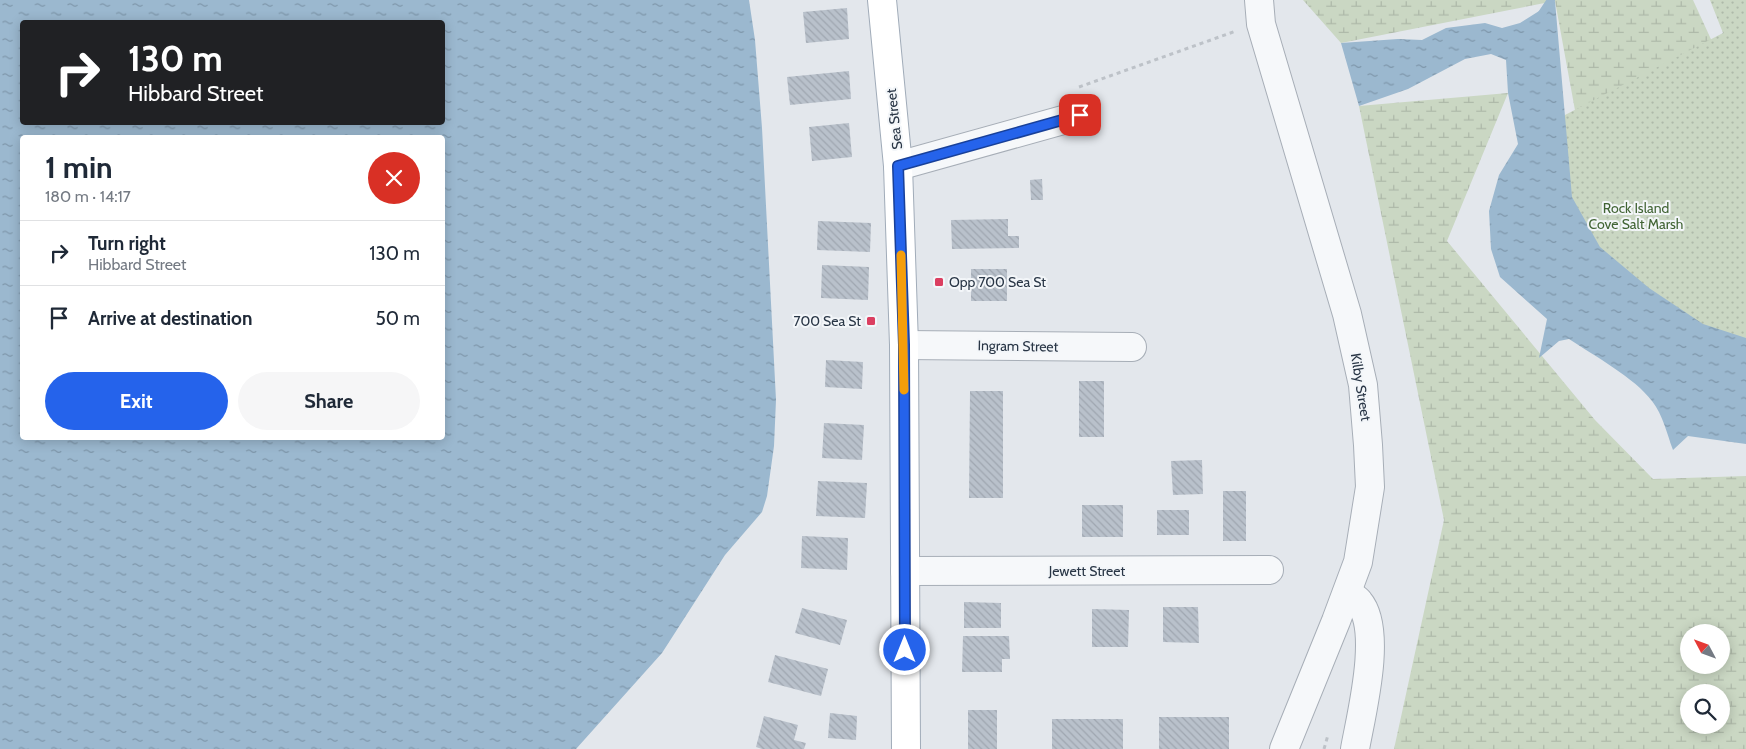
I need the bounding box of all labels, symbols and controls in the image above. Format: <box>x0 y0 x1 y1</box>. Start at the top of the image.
text: 130 m <box>128 37 223 80</box>
icon: right <box>45 40 110 105</box>
text: Hibbard Street <box>128 80 263 107</box>
street label: Sea Street <box>882 87 906 150</box>
pin <box>1059 94 1101 136</box>
icon: arrive <box>1066 101 1094 129</box>
text: 1 min <box>45 149 113 186</box>
button: close <box>368 152 420 204</box>
text: 180 m · 14:17 <box>45 187 131 206</box>
park label: Rock Island Cove Salt Marsh <box>1589 199 1683 233</box>
text: Turn right <box>88 232 166 255</box>
icon: right <box>45 239 73 267</box>
text: 130 m <box>369 242 420 265</box>
text: Hibbard Street <box>88 255 186 274</box>
place label: Opp 700 Sea St <box>949 273 1046 291</box>
marker: Opp 700 Sea St <box>933 276 945 288</box>
icon: arrive <box>45 304 73 332</box>
text: Arrive at destination <box>88 307 252 330</box>
text: 50 m <box>376 307 420 330</box>
place label: 700 Sea St <box>793 312 861 330</box>
marker: 700 Sea St <box>865 315 877 327</box>
street label: Ingram Street <box>977 336 1059 356</box>
street label: Kilby Street <box>1347 352 1375 422</box>
button: Exit <box>45 372 228 430</box>
button: Share <box>238 372 420 430</box>
street label: Jewett Street <box>1048 562 1125 580</box>
position arrow <box>878 623 930 675</box>
north arrow <box>1680 624 1730 674</box>
map controls <box>1680 624 1730 734</box>
button: search <box>1680 684 1730 734</box>

